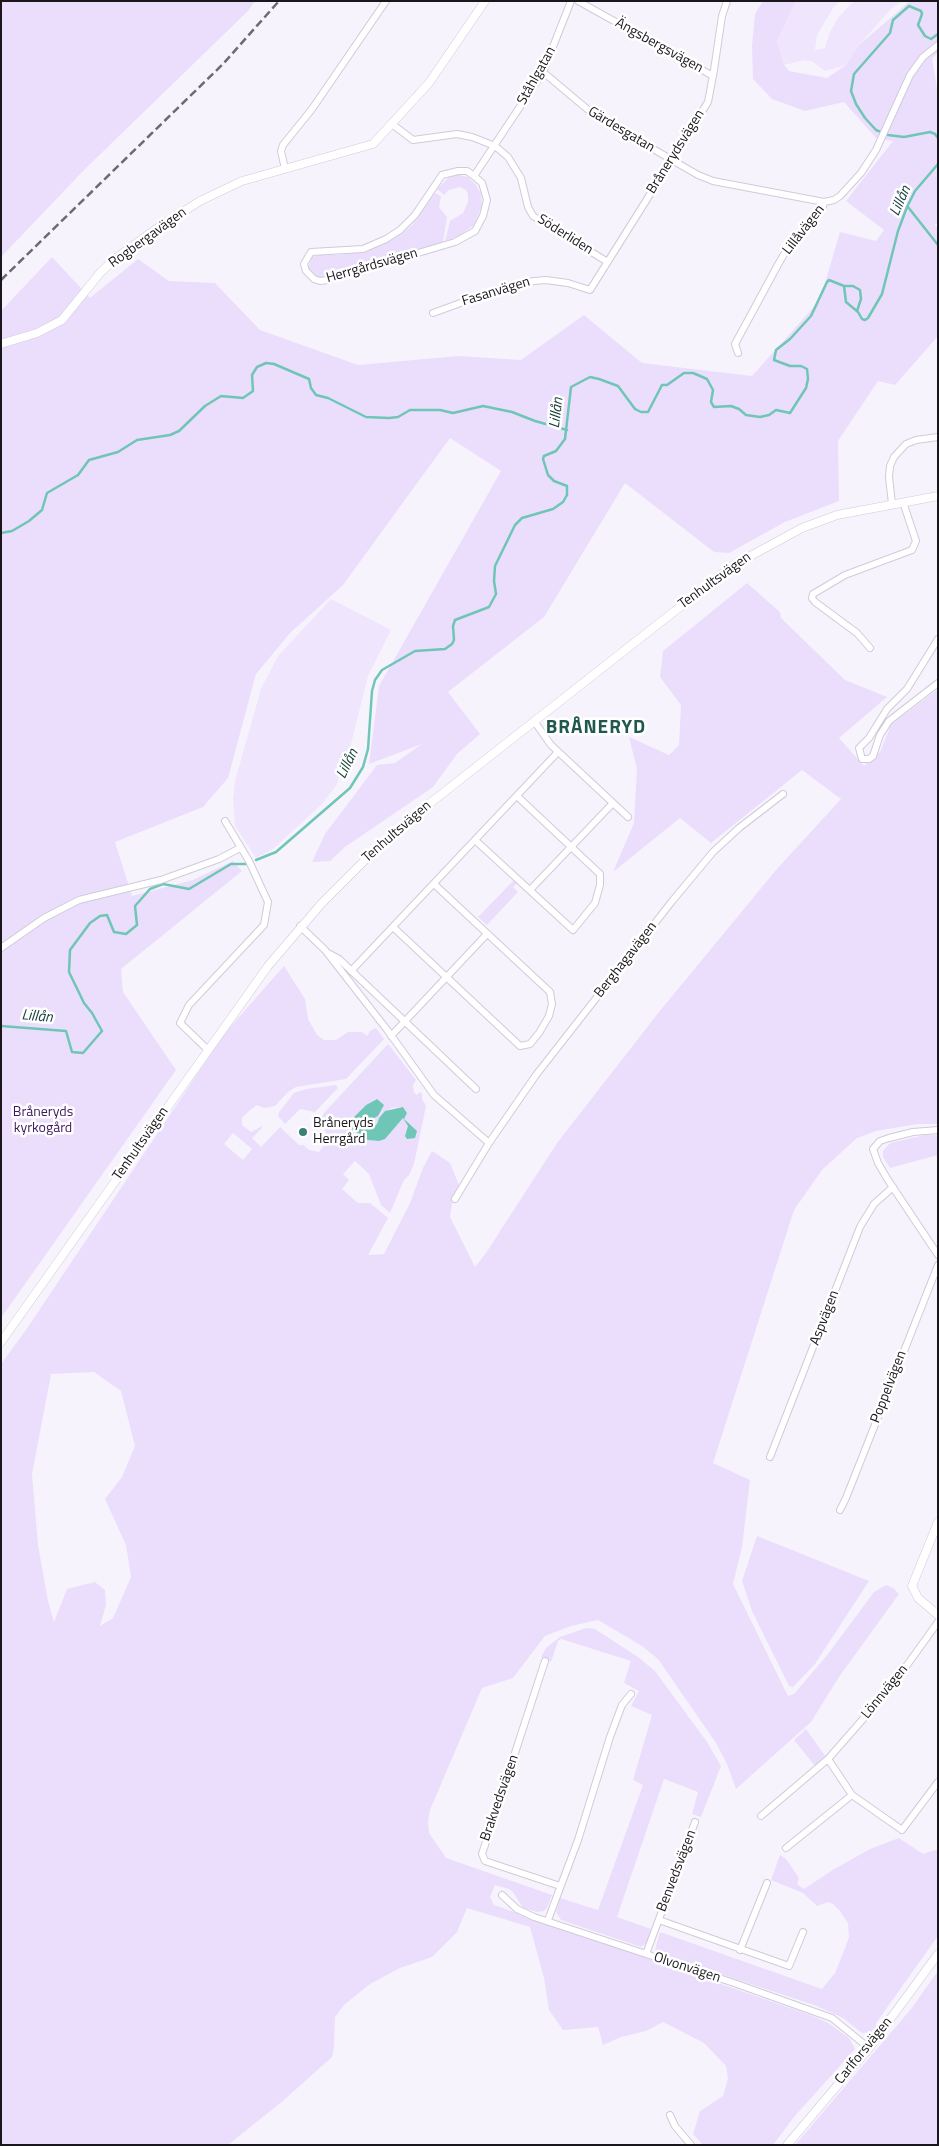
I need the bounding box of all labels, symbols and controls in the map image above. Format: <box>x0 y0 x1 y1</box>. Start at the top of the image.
street label: Ängsbergsvägen <box>612 15 706 77</box>
street label: Ståhlgatan <box>514 44 560 108</box>
street label: Gärdesgatan <box>585 104 657 156</box>
street label: Brånerydsvägen <box>643 107 709 197</box>
water label: Lillån <box>886 183 916 219</box>
street label: Lillåvägen <box>779 202 829 258</box>
street label: Rogbergavägen <box>106 204 190 272</box>
street label: Söderliden <box>534 211 596 259</box>
street label: Herrgårdsvägen <box>324 245 420 287</box>
street label: Fasanvägen <box>460 274 532 310</box>
water label: Lillån <box>546 397 568 429</box>
street label: Tenhultsvägen <box>675 549 755 613</box>
district label: BRÅNERYD <box>545 717 647 739</box>
water label: Lillån <box>333 746 363 782</box>
street label: Tenhultsvägen <box>359 798 435 866</box>
street label: Berghagavägen <box>591 919 661 1001</box>
water label: Lillån <box>21 1007 53 1027</box>
street label: Tenhultsvägen <box>110 1104 172 1184</box>
park label: Bråneryds kyrkogård <box>13 1105 73 1138</box>
place label: Bråneryds Herrgård <box>313 1116 373 1148</box>
marker: Bråneryds Herrgård <box>297 1126 309 1138</box>
street label: Aspvägen <box>807 1288 843 1348</box>
street label: Poppelvägen <box>868 1348 910 1426</box>
street label: Lönnvägen <box>858 1662 912 1722</box>
street label: Brakvedsvägen <box>477 1753 523 1843</box>
street label: Benvedsvägen <box>654 1828 700 1914</box>
street label: Olvonvägen <box>651 1949 723 1987</box>
street label: Carlforsvägen <box>832 2014 896 2088</box>

